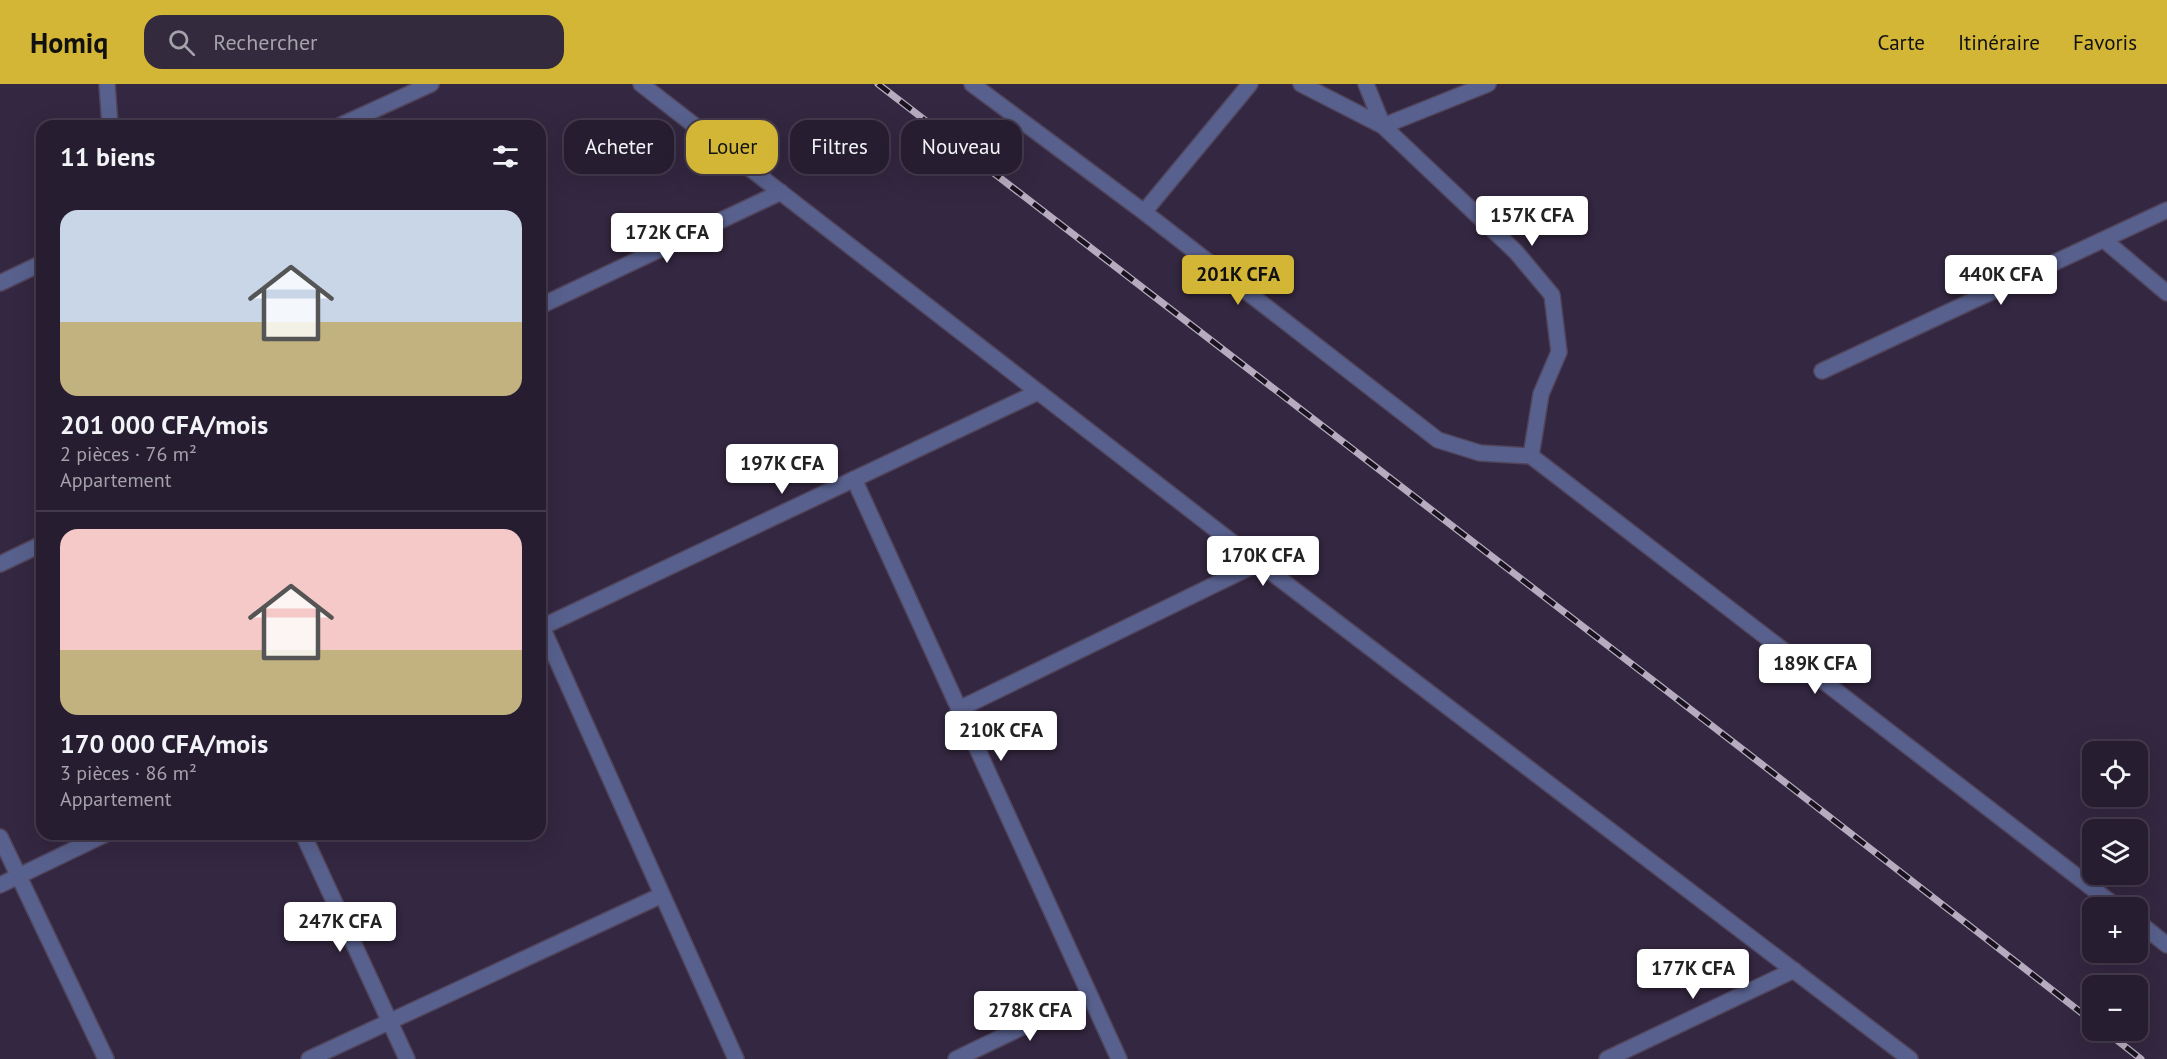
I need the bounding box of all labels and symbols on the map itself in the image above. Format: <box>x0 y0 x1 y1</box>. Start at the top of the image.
pin: 157K CFA <box>1470 196 1594 247</box>
pin: 172K CFA <box>605 213 729 264</box>
pin: 201K CFA <box>1176 255 1300 306</box>
pin: 440K CFA <box>1939 255 2063 306</box>
pin: 197K CFA <box>720 444 844 495</box>
pin: 170K CFA <box>1201 536 1325 587</box>
pin: 189K CFA <box>1753 644 1877 695</box>
pin: 210K CFA <box>939 711 1063 762</box>
pin: 247K CFA <box>278 902 402 953</box>
pin: 177K CFA <box>1631 949 1755 1000</box>
pin: 278K CFA <box>968 991 1092 1042</box>

